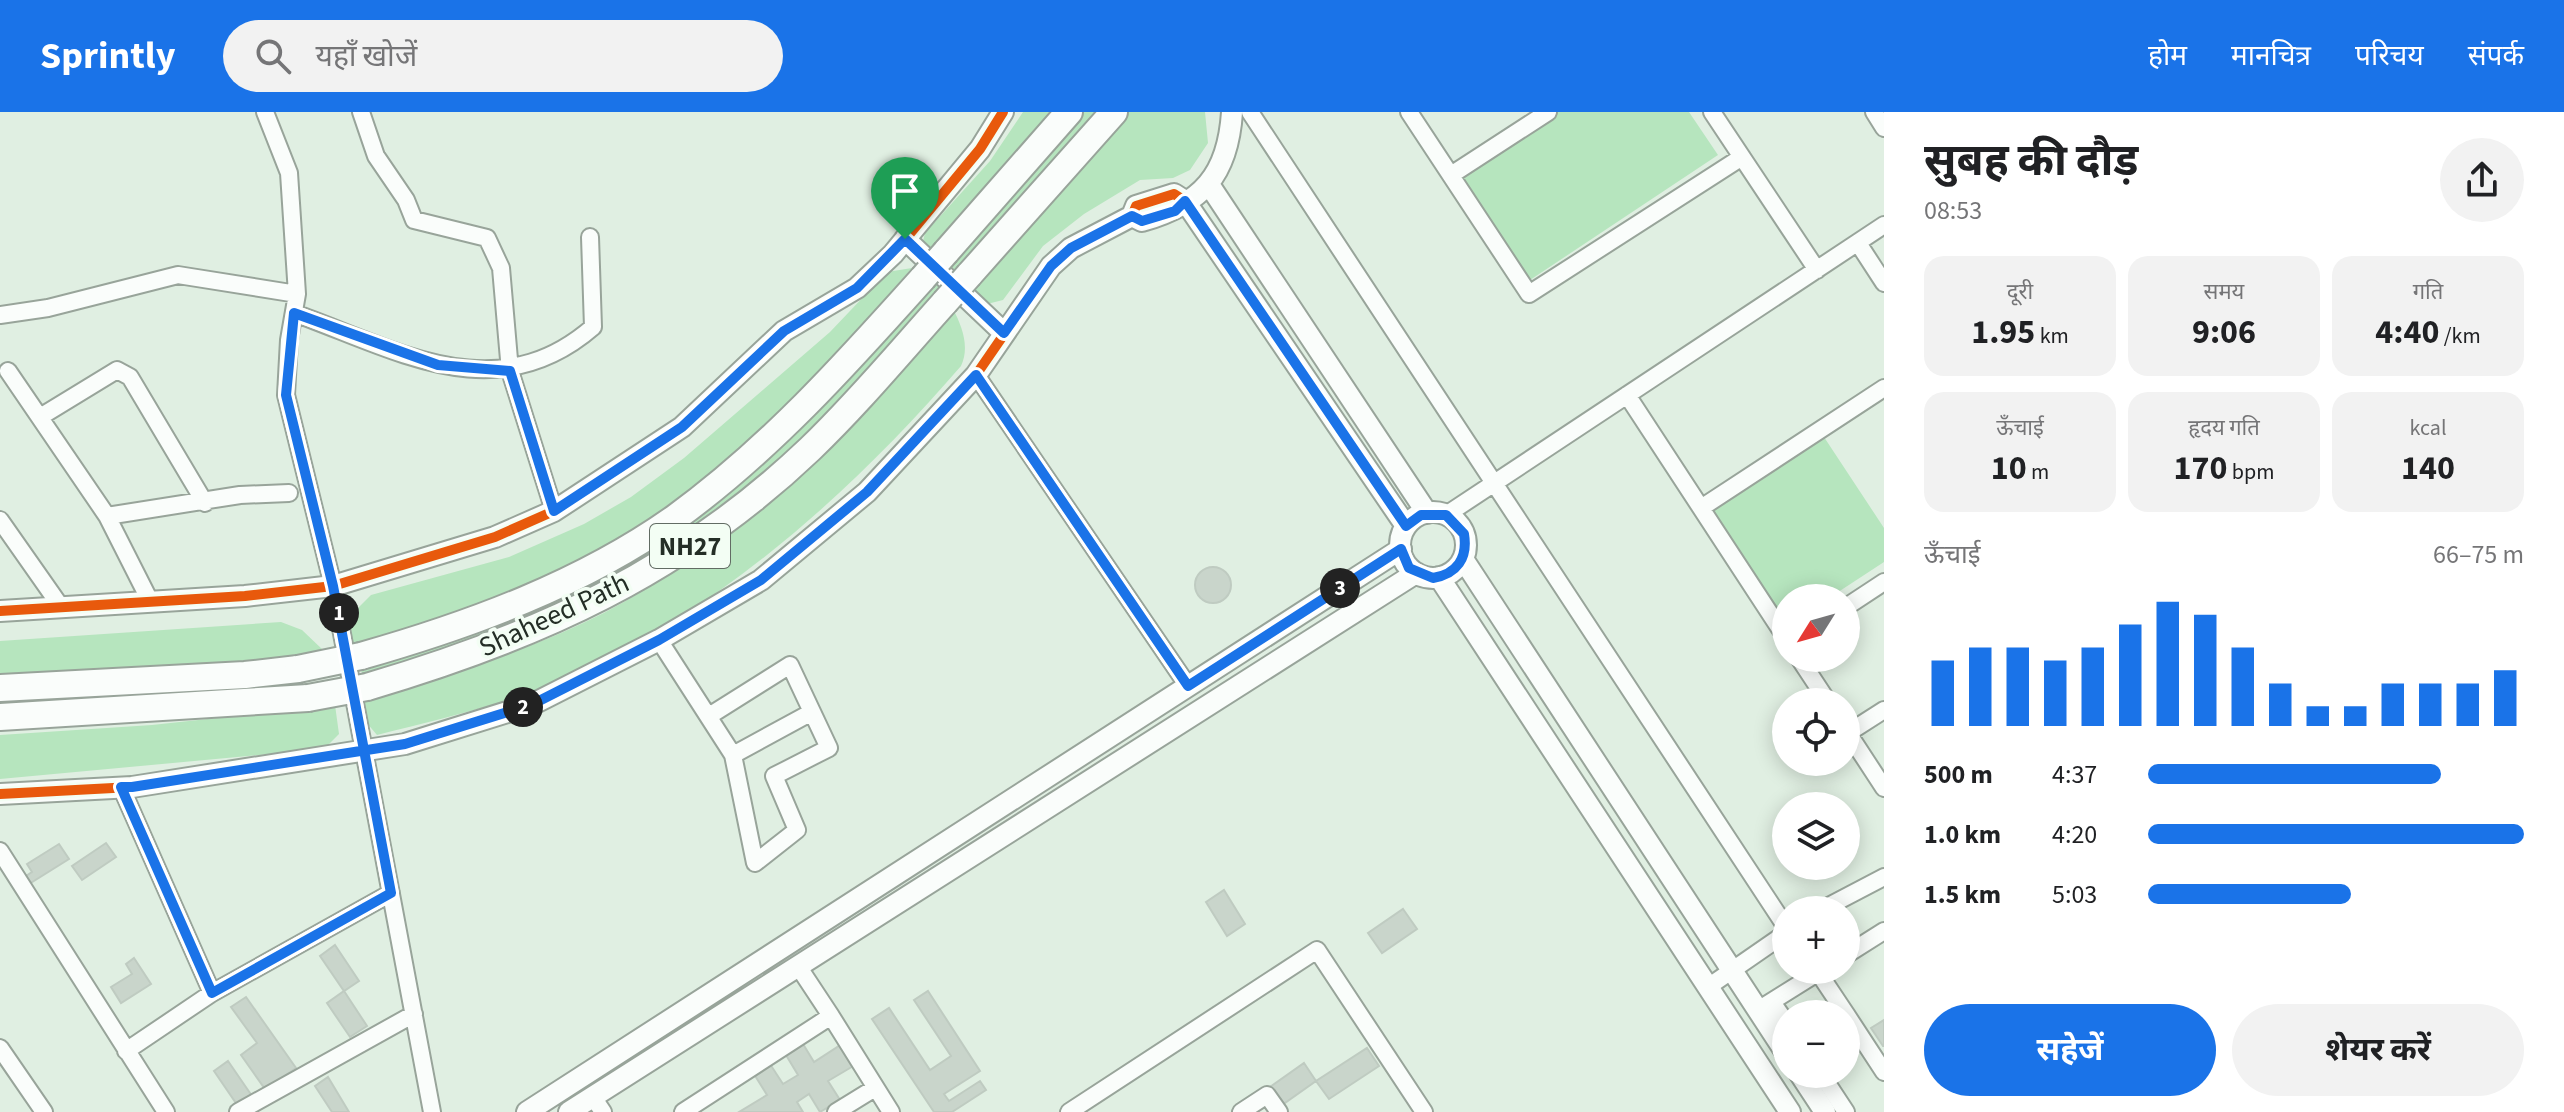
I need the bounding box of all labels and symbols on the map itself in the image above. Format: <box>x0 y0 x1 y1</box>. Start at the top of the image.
pin <box>871 157 939 239</box>
road number: NH27 <box>650 524 730 568</box>
street label: Shaheed Path <box>472 563 636 667</box>
pin: 3 <box>1320 568 1360 608</box>
north arrow <box>1772 584 1860 672</box>
pin: 1 <box>319 593 359 633</box>
pin: 2 <box>503 687 543 727</box>

